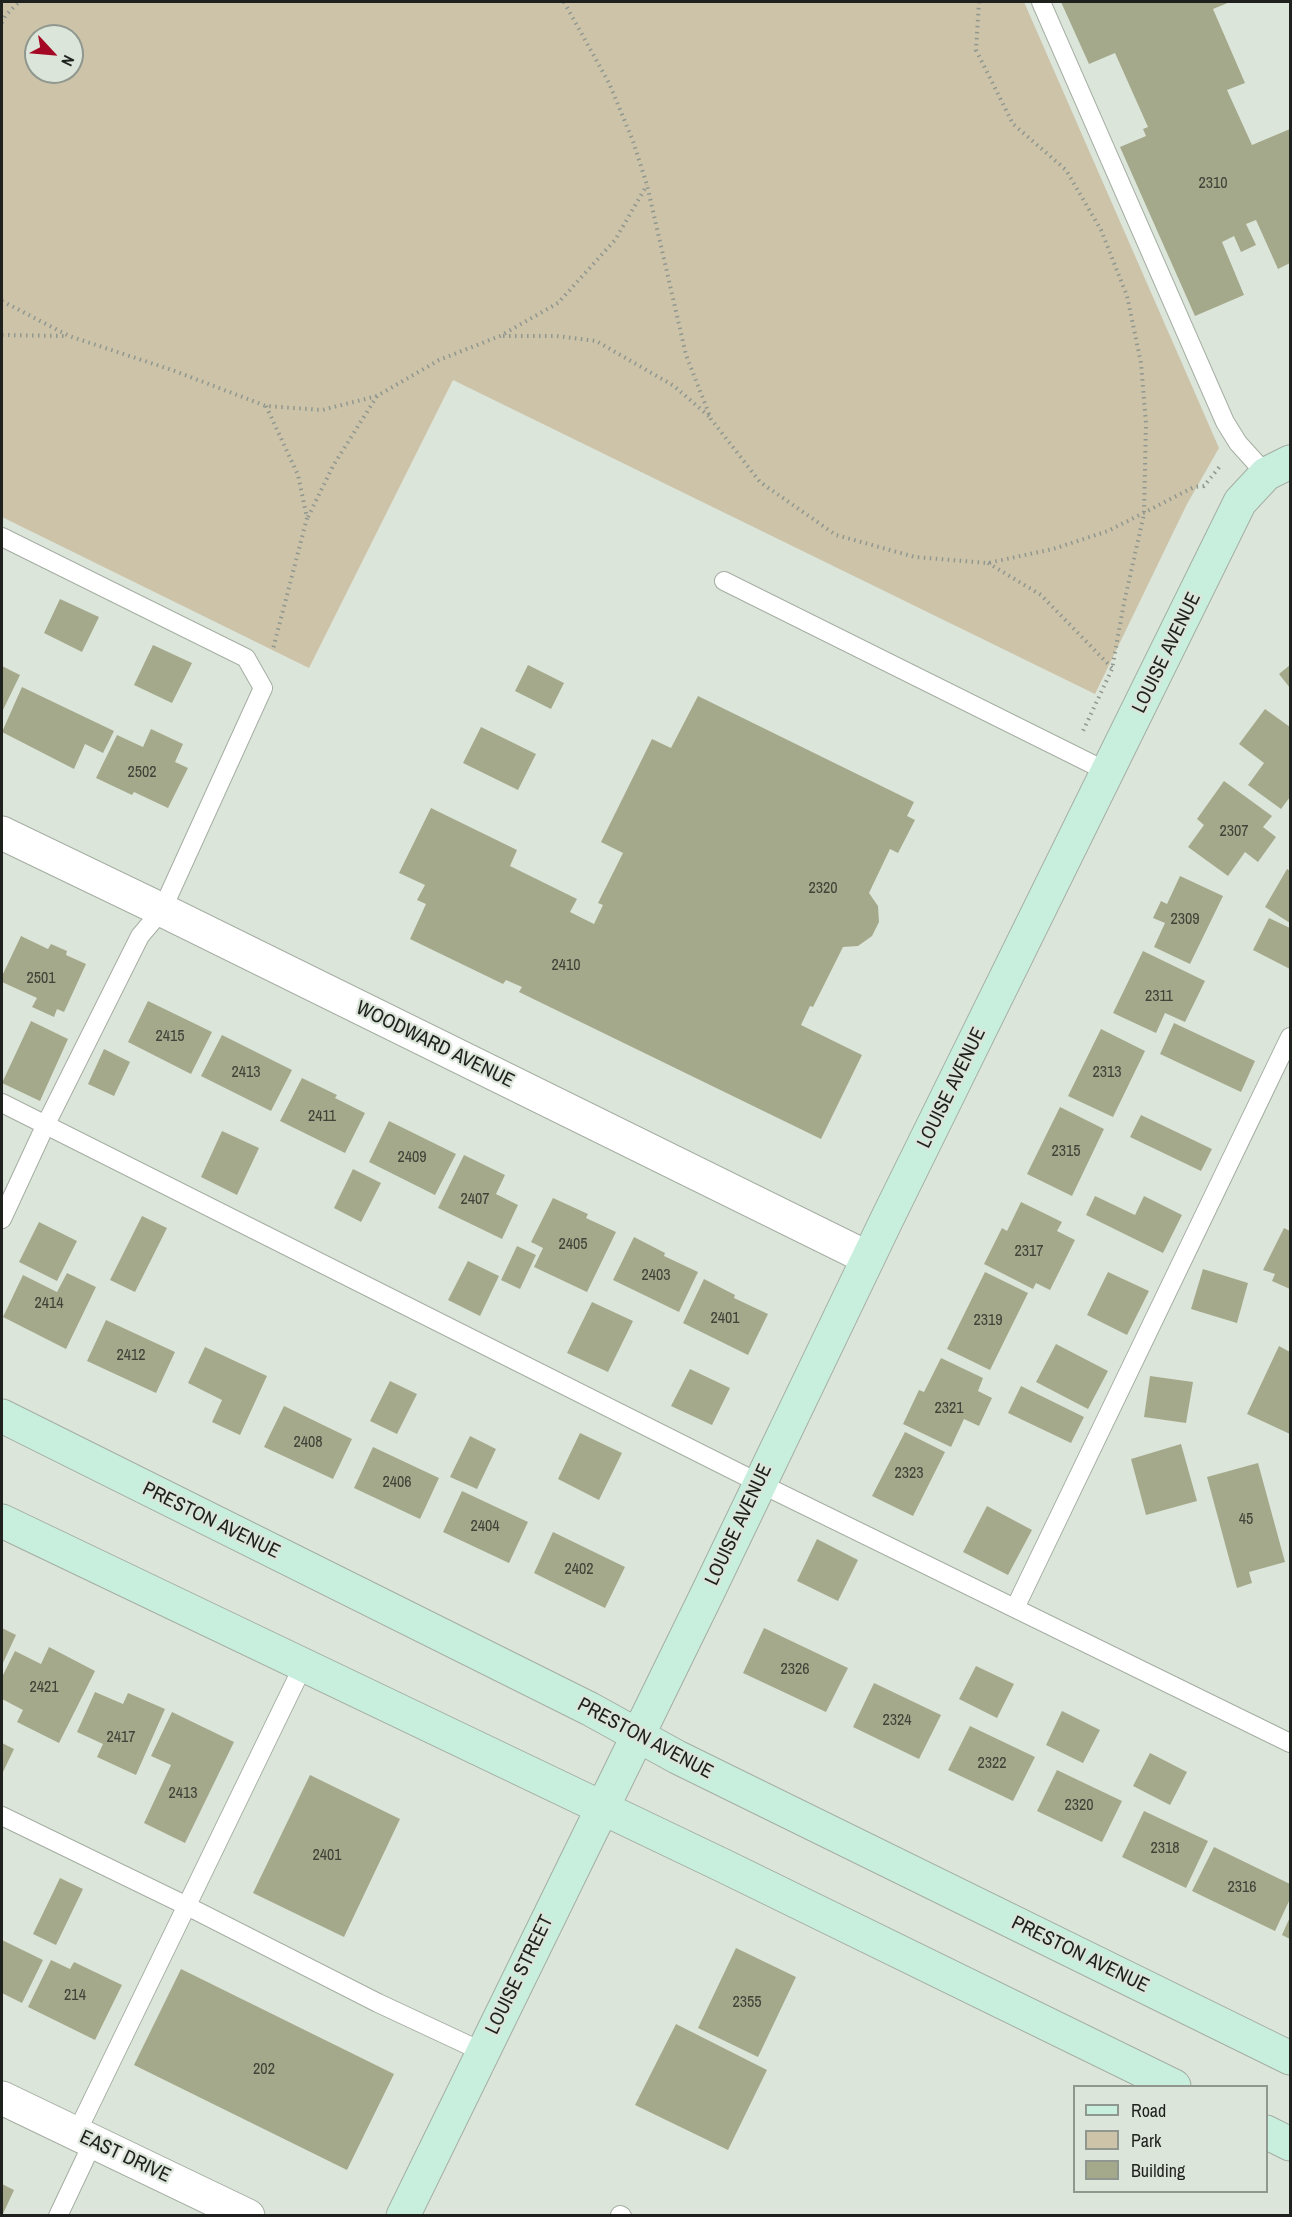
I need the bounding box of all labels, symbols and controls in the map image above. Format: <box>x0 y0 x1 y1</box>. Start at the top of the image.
north arrow <box>24 24 84 84</box>
text: N <box>56 52 80 70</box>
house number: 2310 <box>1198 174 1228 194</box>
street label: LOUISE AVENUE <box>1128 589 1206 717</box>
house number: 2502 <box>127 763 157 783</box>
house number: 2307 <box>1219 822 1249 842</box>
house number: 2320 <box>808 879 838 899</box>
house number: 2309 <box>1170 910 1200 930</box>
house number: 2410 <box>551 956 581 976</box>
house number: 2501 <box>26 969 56 989</box>
house number: 2311 <box>1145 987 1173 1007</box>
street label: WOODWARD AVENUE <box>352 996 518 1094</box>
street label: LOUISE AVENUE <box>913 1024 991 1152</box>
house number: 2415 <box>155 1027 185 1047</box>
house number: 2413 <box>231 1063 261 1083</box>
house number: 2313 <box>1092 1063 1122 1083</box>
house number: 2411 <box>308 1107 336 1127</box>
house number: 2315 <box>1051 1142 1081 1162</box>
house number: 2409 <box>397 1148 427 1168</box>
house number: 2407 <box>460 1190 490 1210</box>
house number: 2405 <box>558 1235 588 1255</box>
house number: 2317 <box>1014 1242 1044 1262</box>
house number: 2403 <box>641 1266 671 1286</box>
house number: 2414 <box>34 1294 64 1314</box>
house number: 2401 <box>710 1309 740 1329</box>
house number: 2319 <box>973 1311 1003 1331</box>
house number: 2412 <box>116 1346 146 1366</box>
house number: 2321 <box>934 1399 964 1419</box>
house number: 2408 <box>293 1433 323 1453</box>
street label: LOUISE AVENUE <box>700 1461 778 1589</box>
house number: 2323 <box>894 1464 924 1484</box>
house number: 2406 <box>382 1473 412 1493</box>
street label: PRESTON AVENUE <box>138 1477 284 1565</box>
house number: 45 <box>1239 1510 1253 1530</box>
house number: 2404 <box>470 1517 500 1537</box>
house number: 2402 <box>564 1560 594 1580</box>
house number: 2326 <box>780 1660 810 1680</box>
house number: 2421 <box>29 1678 59 1698</box>
street label: PRESTON AVENUE <box>573 1693 717 1785</box>
house number: 2324 <box>882 1711 912 1731</box>
house number: 2417 <box>106 1728 136 1748</box>
house number: 2322 <box>977 1754 1007 1774</box>
house number: 2413 <box>168 1784 198 1804</box>
house number: 2320 <box>1064 1796 1094 1816</box>
house number: 2318 <box>1150 1839 1180 1859</box>
house number: 2401 <box>312 1846 342 1866</box>
house number: 2316 <box>1227 1878 1257 1898</box>
street label: PRESTON AVENUE <box>1007 1911 1153 1999</box>
street label: LOUISE STREET <box>481 1912 559 2038</box>
house number: 214 <box>64 1986 86 2006</box>
house number: 2355 <box>732 1993 762 2013</box>
house number: 202 <box>253 2060 275 2080</box>
legend <box>1073 2085 1268 2193</box>
text: Road <box>1131 2098 1166 2123</box>
street label: EAST DRIVE <box>76 2126 174 2188</box>
text: Park <box>1131 2128 1161 2153</box>
text: Building <box>1131 2158 1185 2183</box>

